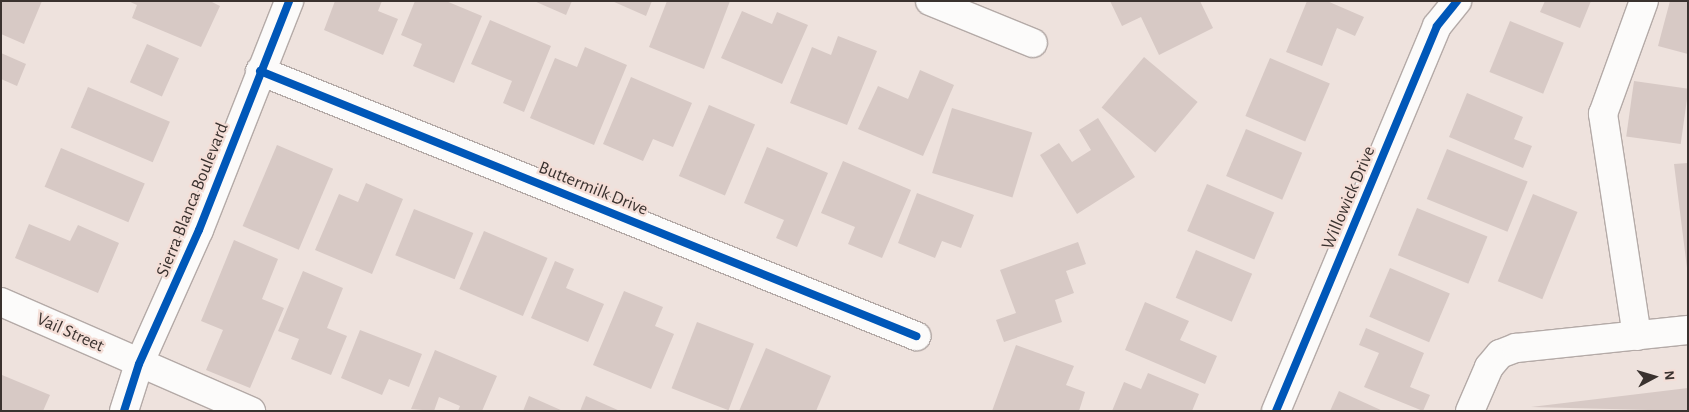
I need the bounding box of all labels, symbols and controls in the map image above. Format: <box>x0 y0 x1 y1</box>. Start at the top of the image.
street label: Sierra Blanca Boulevard <box>152 120 234 280</box>
street label: Willowick Drive <box>1318 143 1380 253</box>
street label: Buttermilk Drive <box>535 157 651 221</box>
street label: Vail Street <box>33 309 107 357</box>
north arrow <box>1629 352 1679 402</box>
text: N <box>1661 370 1676 381</box>

